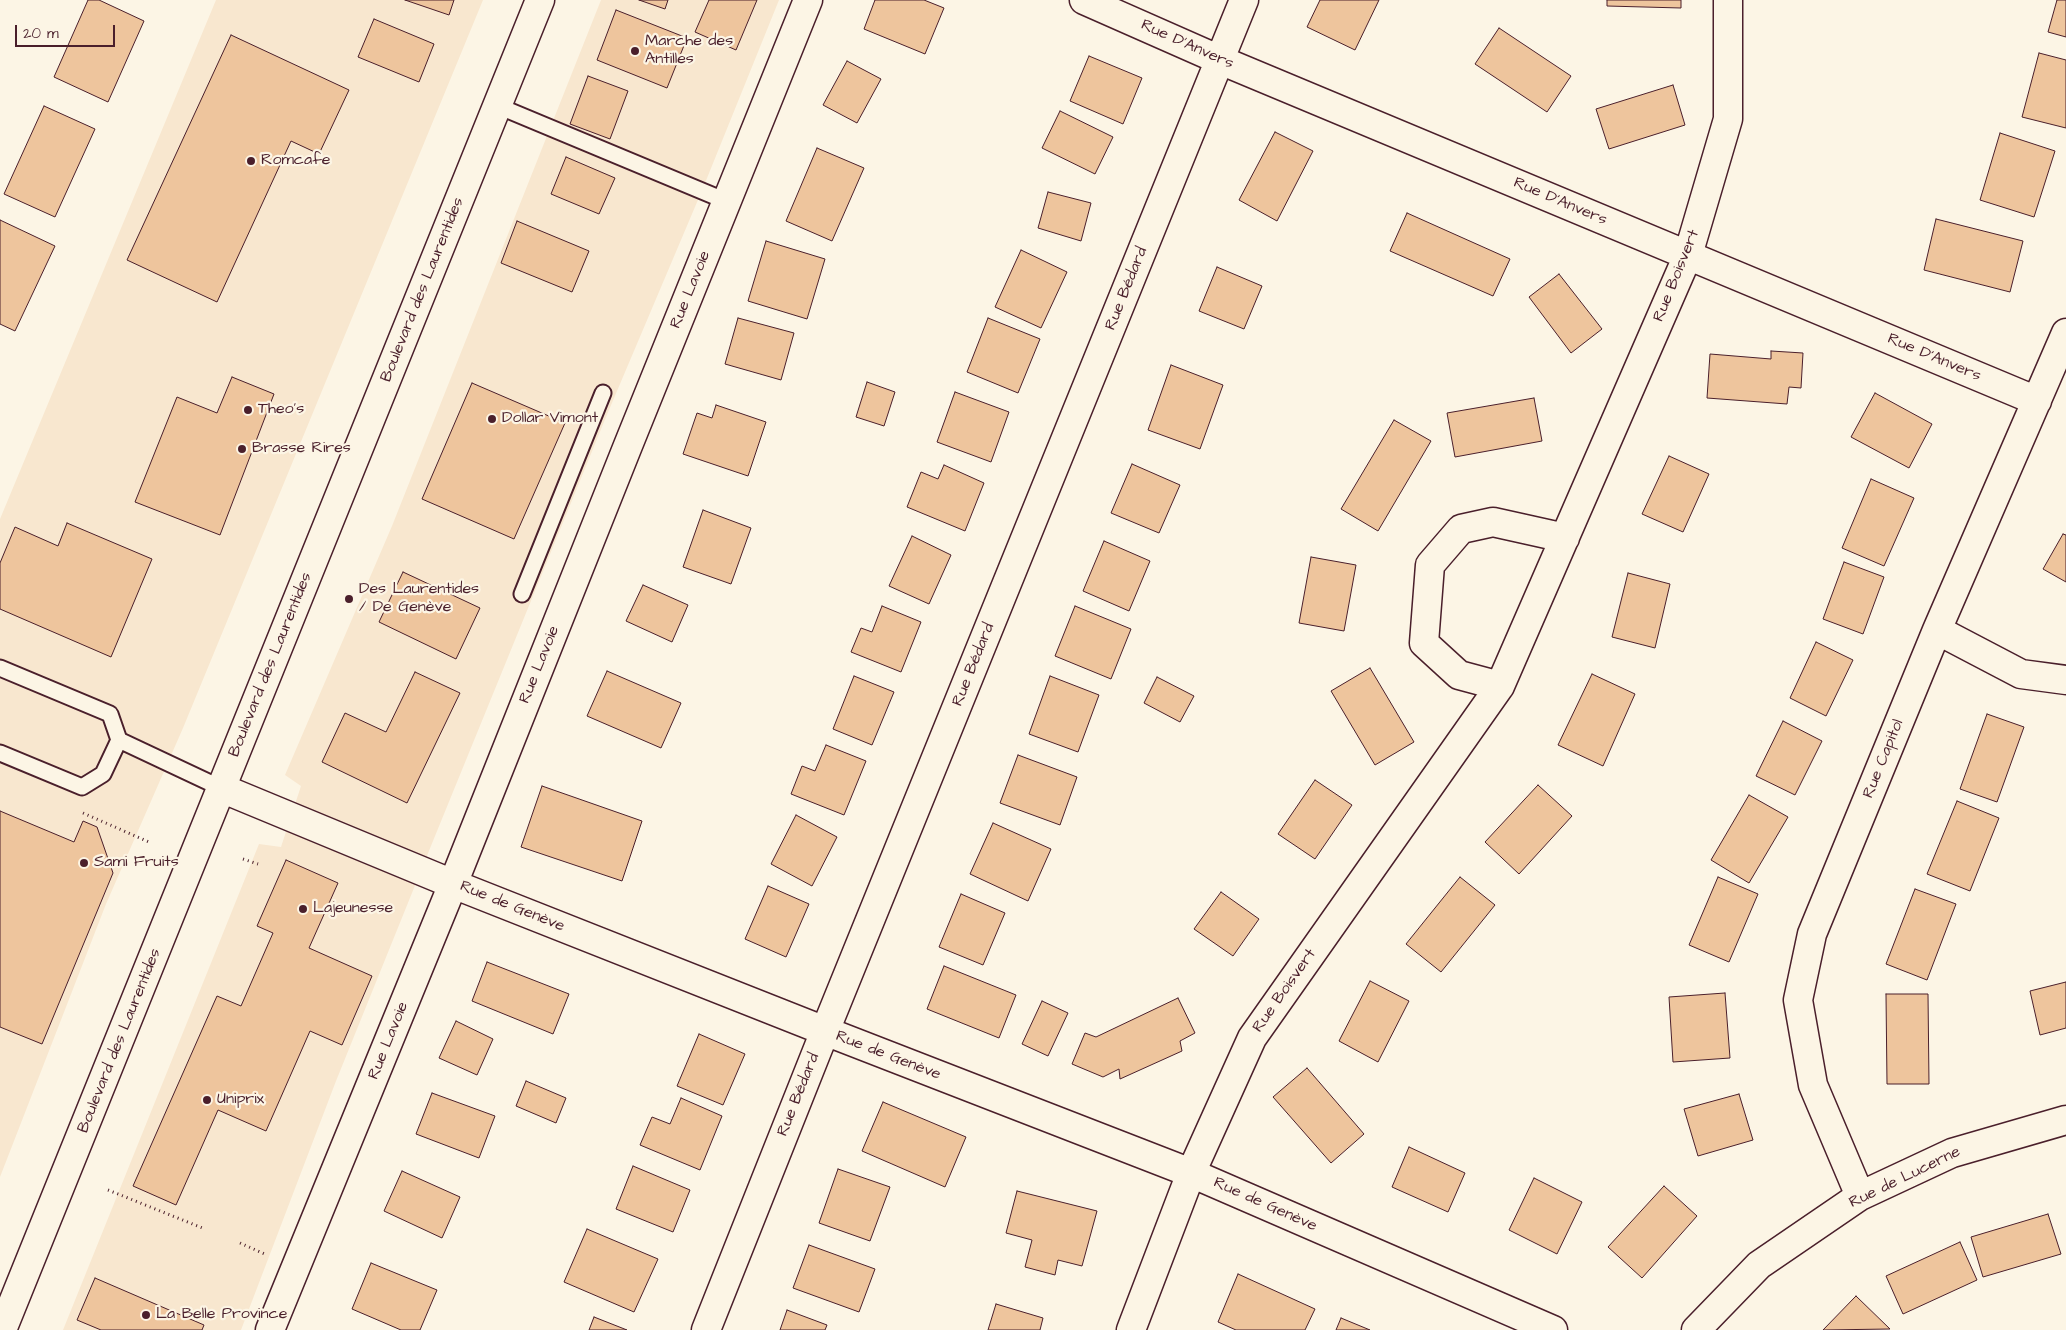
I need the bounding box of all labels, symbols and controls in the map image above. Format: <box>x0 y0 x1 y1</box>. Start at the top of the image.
scale bar <box>18 15 118 47</box>
street label: Rue D'Anvers <box>1138 16 1236 74</box>
text: 20 m <box>23 23 59 44</box>
place label: Marche des Antilles <box>645 32 733 70</box>
marker: Marche des Antilles <box>629 45 641 57</box>
place label: Romcafe <box>261 151 330 171</box>
marker: Romcafe <box>245 155 257 167</box>
street label: Rue D'Anvers <box>1510 174 1610 230</box>
street label: Boulevard des Laurentides <box>377 195 469 385</box>
street label: Rue Boisvert <box>1650 227 1704 325</box>
street label: Rue Bédard <box>1102 245 1152 333</box>
street label: Rue Lavoie <box>667 248 715 332</box>
street label: Rue D'Anvers <box>1884 330 1984 386</box>
place label: Theo's <box>258 400 304 420</box>
marker: Theo's <box>242 404 254 416</box>
place label: Dollar Vimont <box>502 409 598 429</box>
marker: Dollar Vimont <box>486 413 498 425</box>
place label: Brasse Rires <box>252 439 351 459</box>
marker: Brasse Rires <box>236 443 248 455</box>
street label: Boulevard des Laurentides <box>225 570 317 760</box>
place label: Des Laurentides / De Genève <box>359 580 479 618</box>
marker: Des Laurentides / De Genève <box>343 593 355 605</box>
street label: Rue Bédard <box>949 621 999 709</box>
street label: Rue Lavoie <box>516 623 564 707</box>
street label: Rue Capitol <box>1859 717 1909 801</box>
place label: Sami Fruits <box>94 853 179 873</box>
marker: Sami Fruits <box>78 857 90 869</box>
street label: Rue de Genève <box>457 877 567 937</box>
place label: Lajeunesse <box>313 899 393 919</box>
marker: Lajeunesse <box>297 903 309 915</box>
street label: Rue Boisvert <box>1249 945 1321 1037</box>
street label: Boulevard des Laurentides <box>74 946 166 1136</box>
street label: Rue Lavoie <box>365 999 413 1083</box>
street label: Rue de Genève <box>833 1027 943 1085</box>
street label: Rue Bédard <box>774 1051 824 1139</box>
place label: Uniprix <box>217 1090 264 1110</box>
marker: Uniprix <box>201 1094 213 1106</box>
street label: Rue de Lucerne <box>1846 1143 1964 1213</box>
street label: Rue de Genève <box>1210 1174 1320 1236</box>
place label: La Belle Province <box>156 1305 287 1325</box>
marker: La Belle Province <box>140 1309 152 1321</box>

